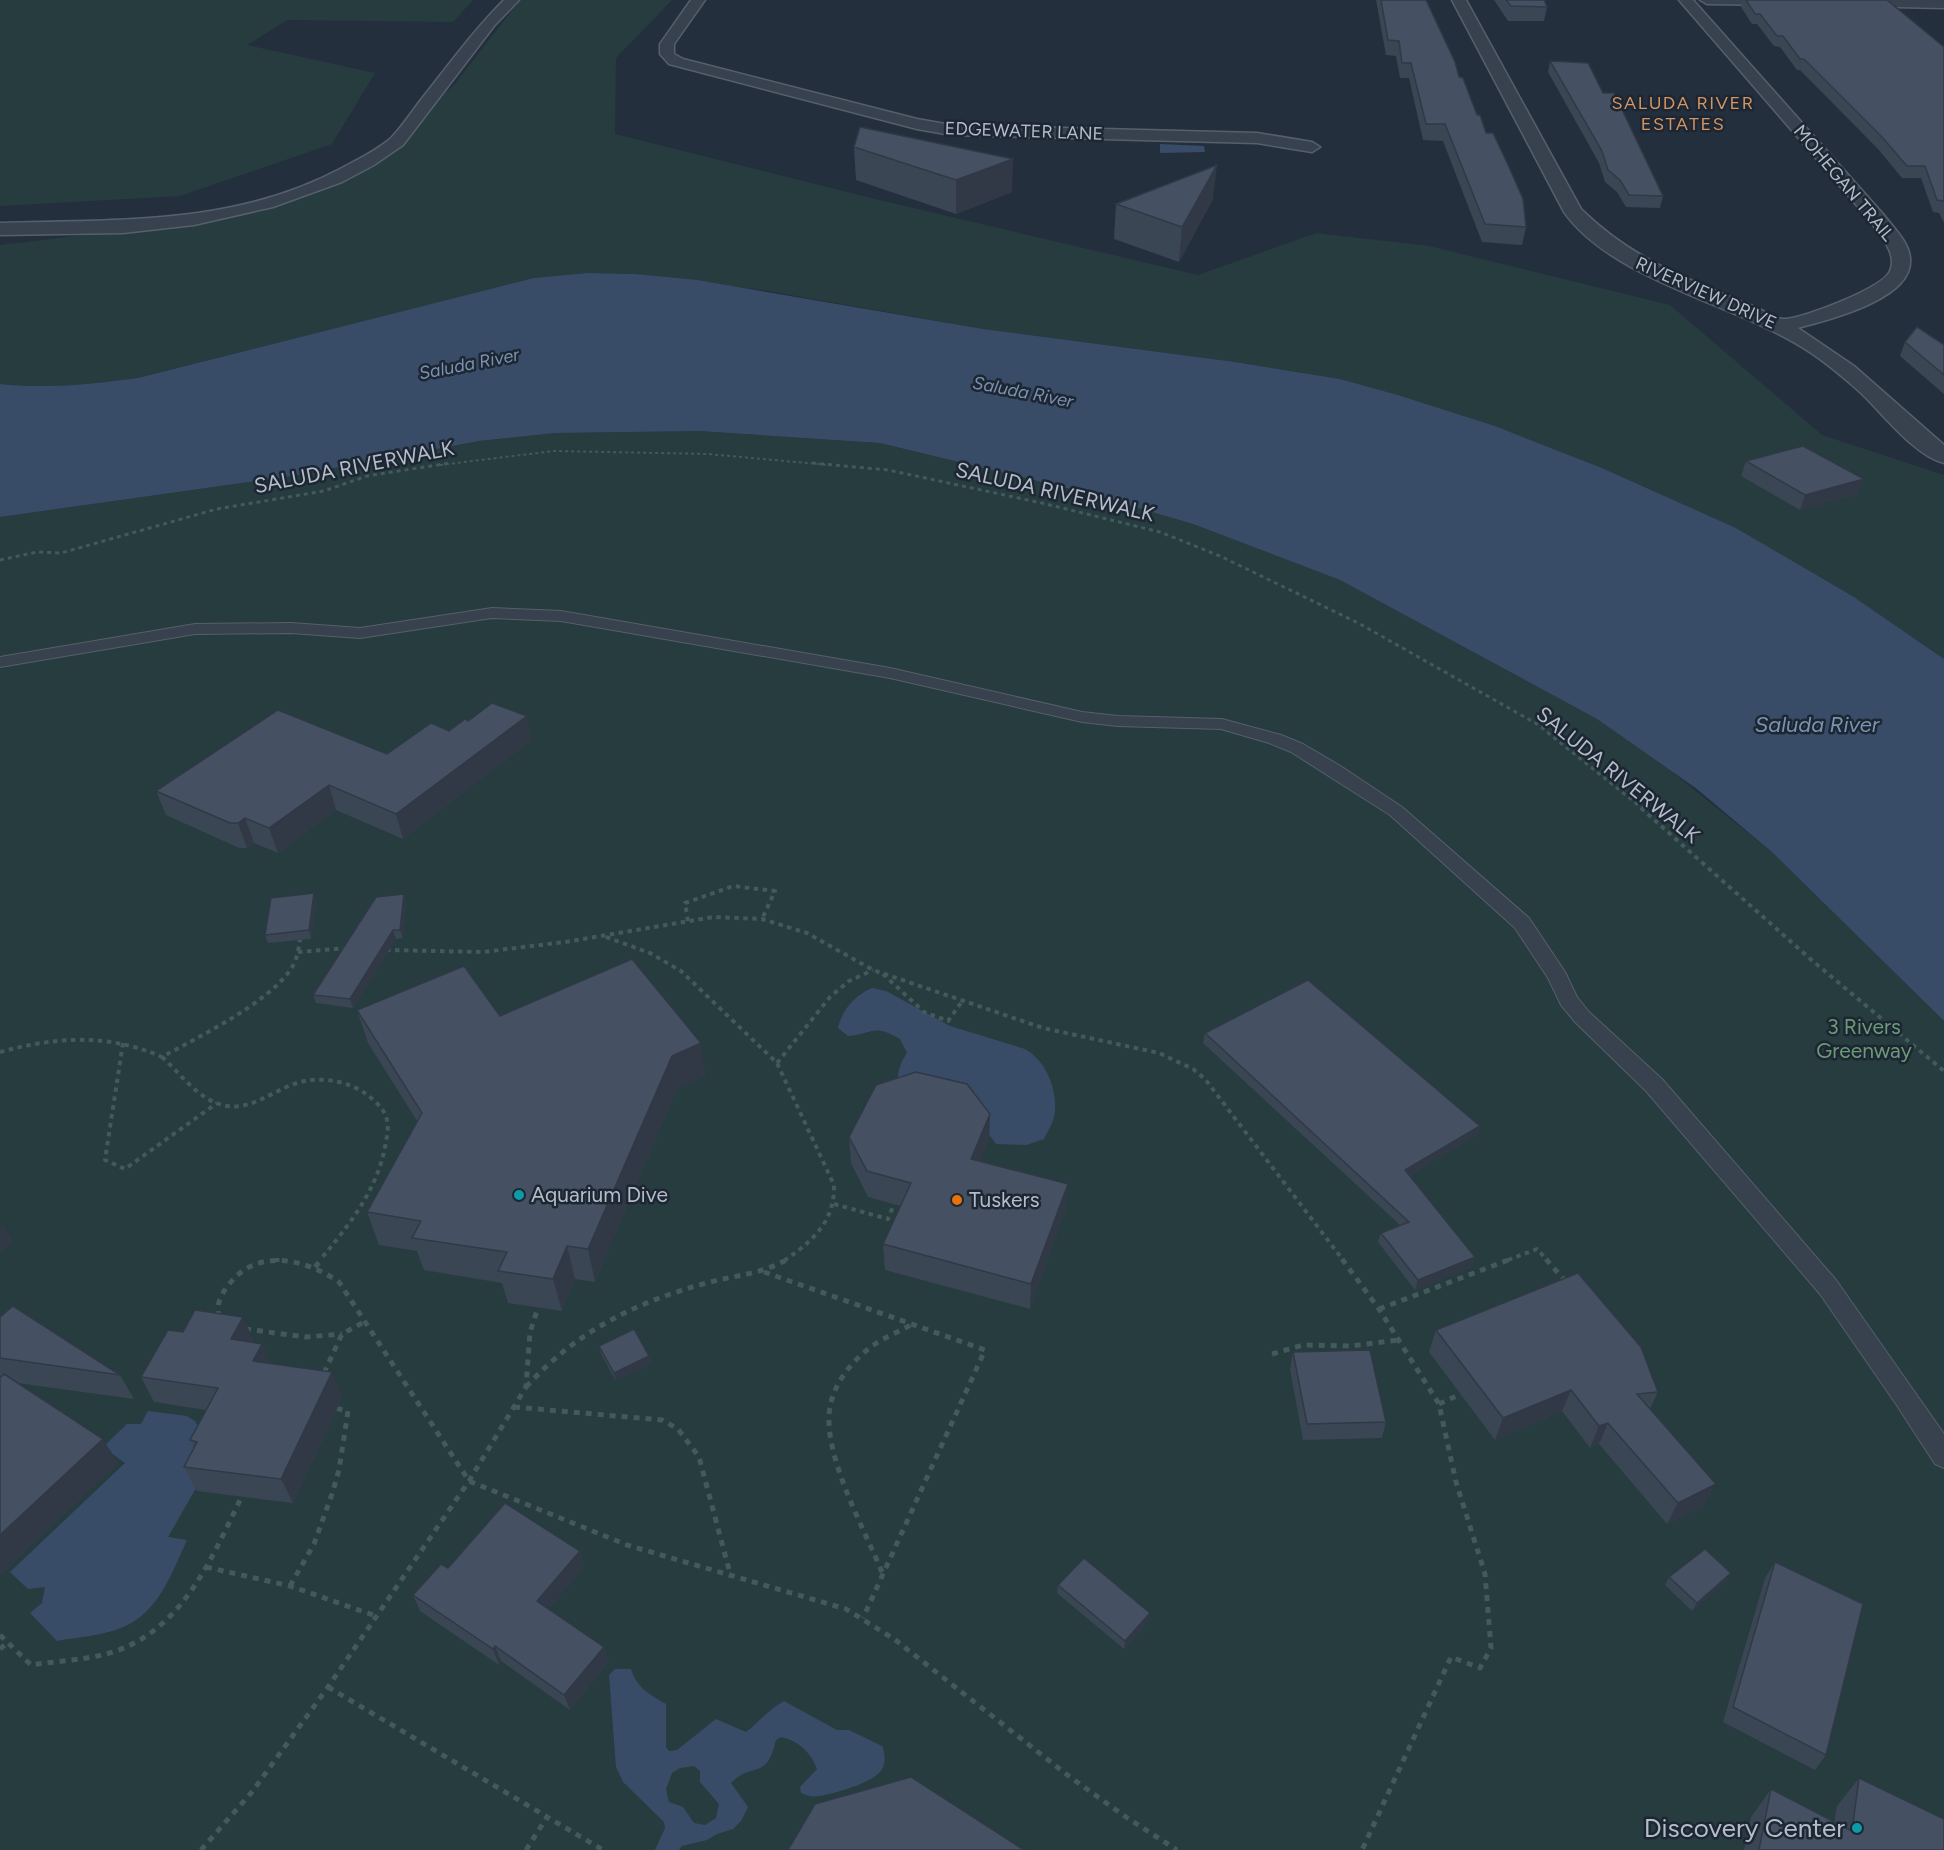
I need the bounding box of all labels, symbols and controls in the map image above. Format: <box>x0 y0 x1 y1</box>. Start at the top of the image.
district label: SALUDA RIVER ESTATES <box>1612 92 1754 135</box>
street label: EDGEWATER LANE <box>944 117 1104 145</box>
street label: MOHEGAN TRAIL <box>1789 120 1899 246</box>
street label: RIVERVIEW DRIVE <box>1632 252 1780 334</box>
water label: Saluda River <box>417 343 522 385</box>
water label: Saluda River <box>971 371 1076 413</box>
street label: SALUDA RIVERWALK <box>252 435 456 498</box>
street label: SALUDA RIVERWALK <box>953 456 1157 527</box>
street label: SALUDA RIVERWALK <box>1532 701 1705 848</box>
water label: Saluda River <box>1755 711 1881 738</box>
park label: 3 Rivers Greenway <box>1816 1014 1912 1063</box>
place label: Aquarium Dive <box>531 1182 668 1207</box>
place label: Tuskers <box>969 1187 1039 1212</box>
marker: Aquarium Dive <box>512 1188 526 1202</box>
marker: Tuskers <box>950 1193 964 1207</box>
place label: Discovery Center <box>1644 1812 1845 1844</box>
marker: Discovery Center <box>1850 1821 1864 1835</box>

